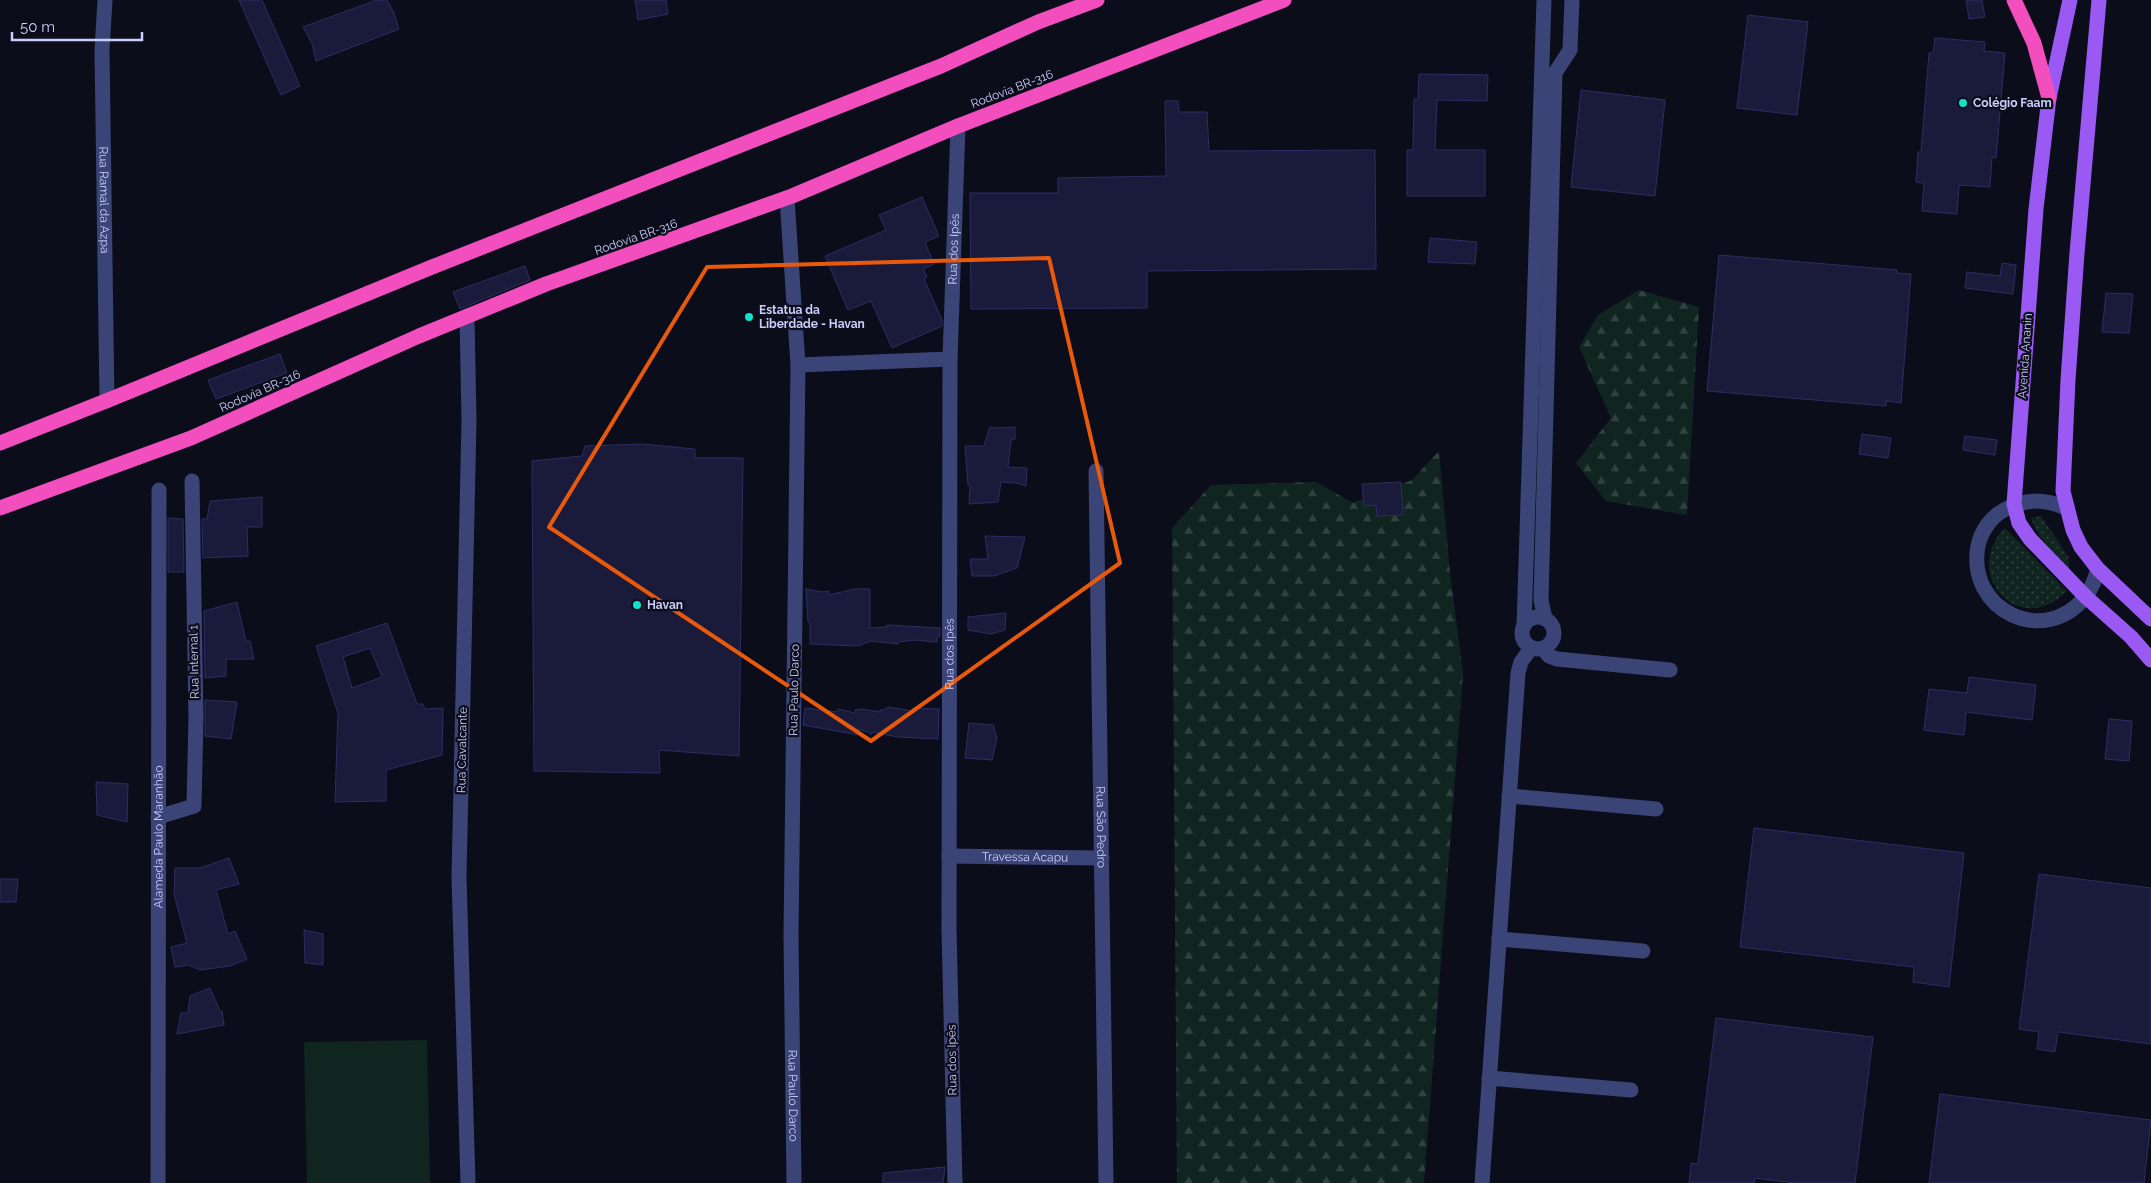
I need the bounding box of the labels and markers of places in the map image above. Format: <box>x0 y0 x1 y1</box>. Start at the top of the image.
place label: Colégio Faam <box>1973 96 2052 110</box>
marker: Colégio Faam <box>1957 97 1969 109</box>
place label: Estatua da Liberdade - Havan <box>759 303 865 331</box>
marker: Estatua da Liberdade - Havan <box>743 311 755 323</box>
place label: Havan <box>647 598 683 612</box>
marker: Havan <box>631 599 643 611</box>

